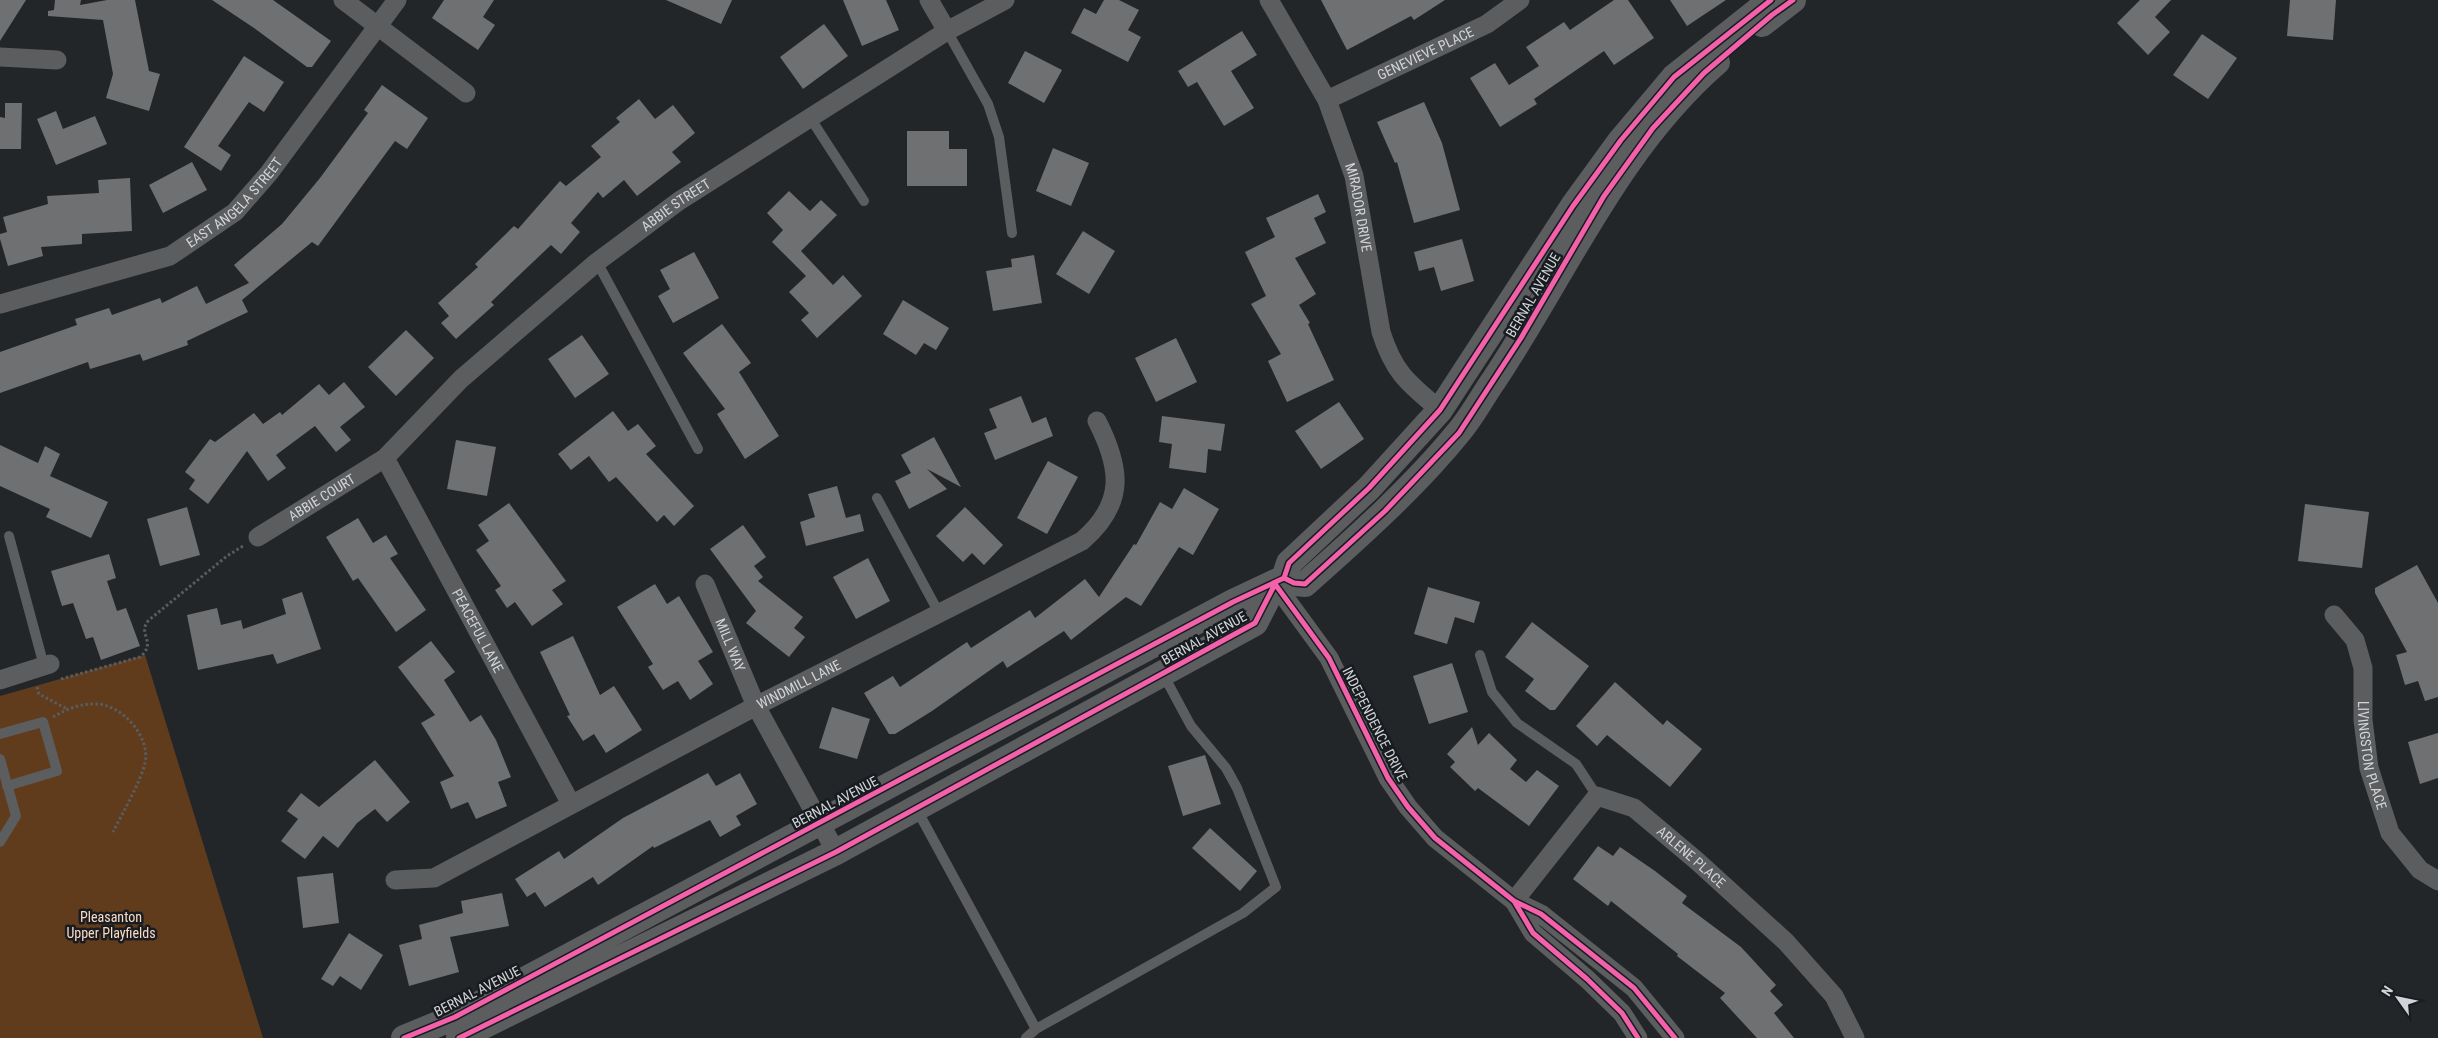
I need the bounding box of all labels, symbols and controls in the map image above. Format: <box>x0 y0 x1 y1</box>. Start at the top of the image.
street label: GENEVIEVE PLACE <box>1375 24 1476 83</box>
street label: EAST ANGELA STREET <box>183 154 286 251</box>
street label: MIRADOR DRIVE <box>1342 161 1375 253</box>
street label: ABBIE STREET <box>638 175 713 234</box>
street label: BERNAL AVENUE <box>1502 250 1564 340</box>
street label: ABBIE COURT <box>285 471 358 524</box>
street label: PEACEFUL LANE <box>449 586 507 675</box>
street label: BERNAL AVENUE <box>1159 608 1249 668</box>
street label: MILL WAY <box>712 616 749 674</box>
street label: WINDMILL LANE <box>754 656 843 712</box>
street label: INDEPENDENCE DRIVE <box>1339 664 1411 784</box>
street label: LIVINGSTON PLACE <box>2355 701 2390 812</box>
street label: BERNAL AVENUE <box>789 773 881 831</box>
street label: ARLENE PLACE <box>1654 823 1729 891</box>
park label: Pleasanton Upper Playfields <box>66 909 156 941</box>
street label: BERNAL AVENUE <box>431 962 523 1020</box>
north arrow <box>2373 973 2423 1023</box>
text: N <box>2378 983 2396 999</box>

